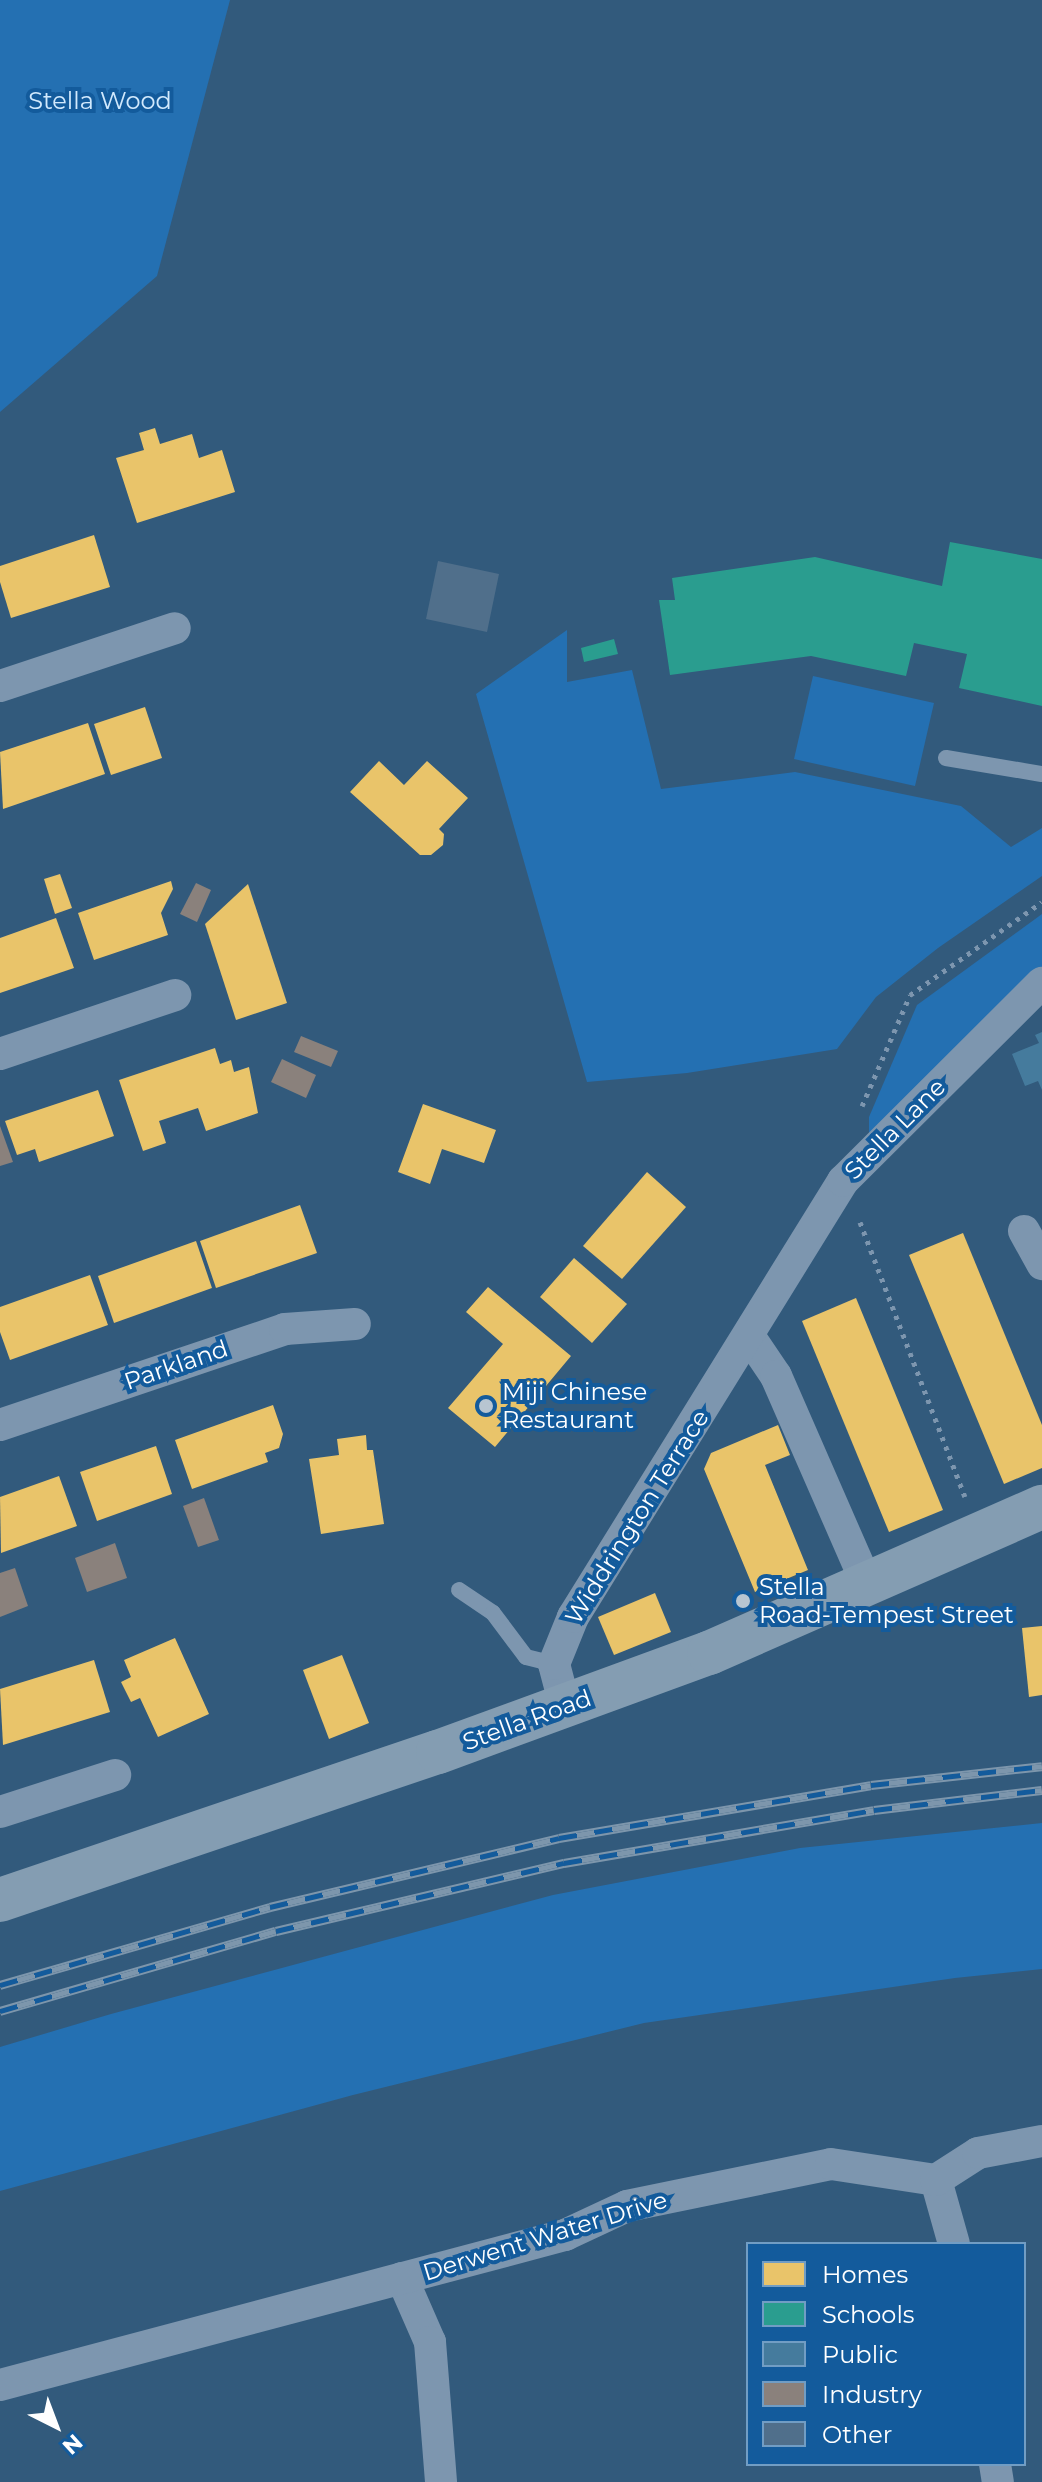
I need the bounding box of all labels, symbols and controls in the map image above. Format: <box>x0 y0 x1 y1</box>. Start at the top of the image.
park label: Stella Wood <box>28 87 172 115</box>
street label: Stella Lane <box>839 1073 951 1185</box>
street label: Parkland <box>120 1334 232 1396</box>
place label: Miji Chinese Restaurant <box>502 1378 647 1434</box>
marker: Miji Chinese Restaurant <box>477 1397 495 1415</box>
street label: Widdrington Terrace <box>559 1404 715 1630</box>
place label: Stella Road-Tempest Street <box>759 1573 1014 1629</box>
marker: Stella Road-Tempest Street <box>734 1592 752 1610</box>
street label: Stella Road <box>459 1683 595 1757</box>
street label: Derwent Water Drive <box>419 2185 671 2287</box>
legend <box>746 2242 1026 2466</box>
text: Homes <box>822 2260 908 2289</box>
text: Schools <box>822 2300 915 2329</box>
text: Public <box>822 2340 898 2369</box>
text: Industry <box>822 2380 922 2409</box>
north arrow <box>16 2386 96 2466</box>
text: Other <box>822 2420 892 2449</box>
text: N <box>57 2428 88 2460</box>

